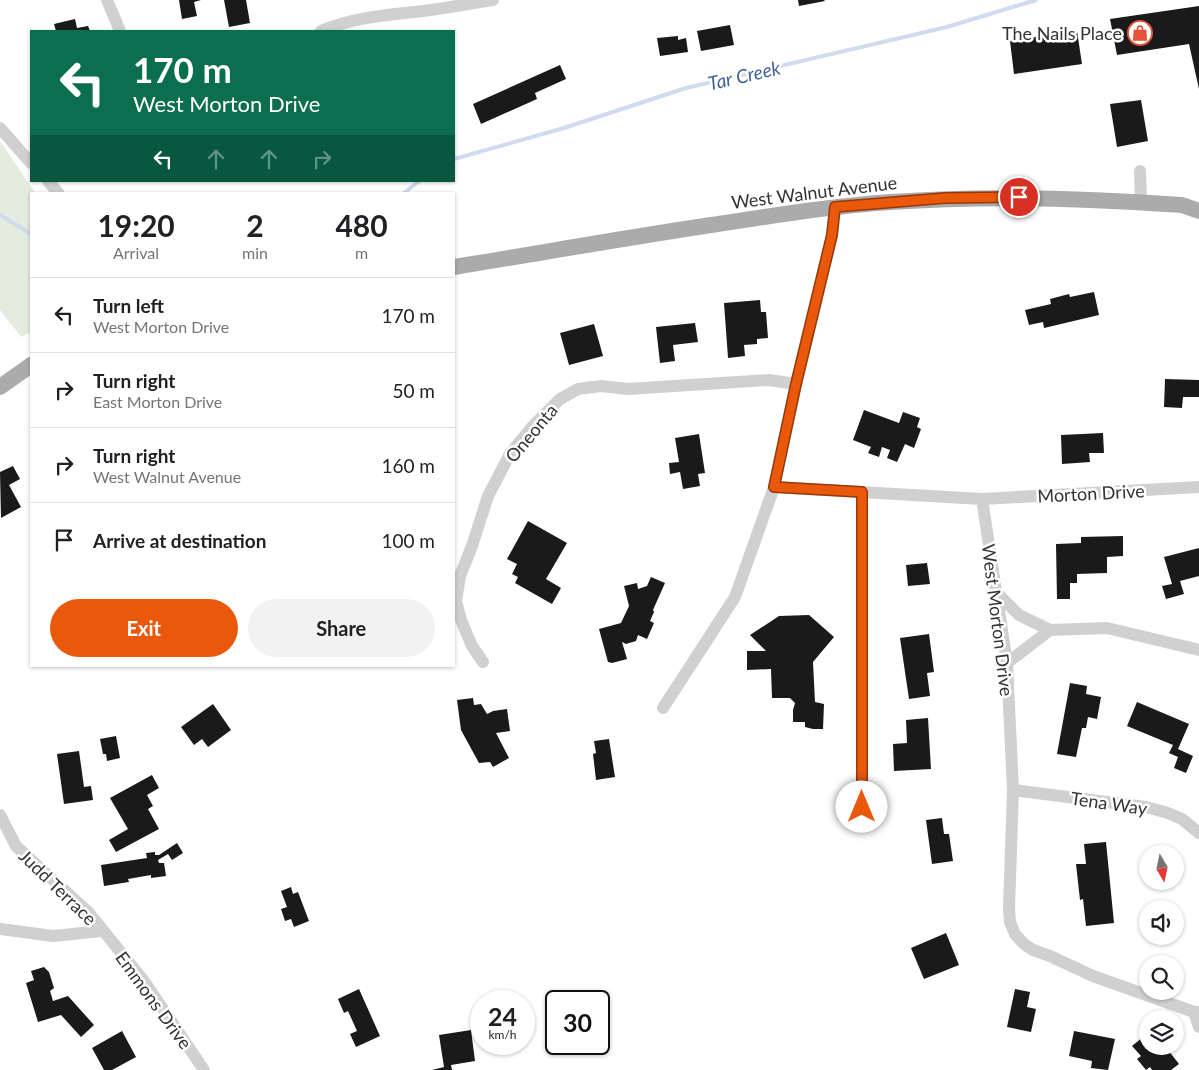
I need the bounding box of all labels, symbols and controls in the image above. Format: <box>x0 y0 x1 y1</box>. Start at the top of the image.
shop icon: The Nails Place <box>1127 20 1153 46</box>
place label: The Nails Place <box>1002 22 1122 44</box>
text: 170 m <box>133 48 232 90</box>
icon: left <box>50 50 115 115</box>
water label: Tar Creek <box>706 55 783 94</box>
text: West Morton Drive <box>133 90 320 117</box>
icon: left <box>149 145 177 173</box>
icon: ahead <box>202 145 230 173</box>
icon: ahead <box>255 145 283 173</box>
icon: right <box>308 145 336 173</box>
street label: West Walnut Avenue <box>730 171 898 213</box>
pin <box>998 176 1040 218</box>
icon: arrive <box>1005 183 1033 211</box>
text: 19:20 <box>97 207 175 243</box>
text: 2 <box>246 207 264 243</box>
text: 480 <box>335 207 388 243</box>
text: Arrival <box>113 243 159 262</box>
text: min <box>242 243 268 262</box>
text: m <box>355 243 368 262</box>
text: Turn left <box>93 294 164 317</box>
icon: left <box>50 301 78 329</box>
text: 170 m <box>381 304 435 327</box>
text: West Morton Drive <box>93 317 229 336</box>
text: Turn right <box>93 369 175 392</box>
icon: right <box>50 376 78 404</box>
text: 50 m <box>392 379 435 402</box>
text: East Morton Drive <box>93 392 222 411</box>
street label: Oneonta <box>500 399 562 467</box>
text: Turn right <box>93 444 175 467</box>
icon: right <box>50 451 78 479</box>
text: 160 m <box>381 454 435 477</box>
text: West Walnut Avenue <box>93 467 241 486</box>
street label: Morton Drive <box>1037 479 1145 507</box>
icon: arrive <box>50 526 78 554</box>
text: Arrive at destination <box>93 529 266 552</box>
text: 100 m <box>381 529 435 552</box>
street label: West Morton Drive <box>978 543 1018 697</box>
button: Exit <box>50 599 238 657</box>
button: Share <box>248 599 435 657</box>
position arrow <box>835 780 887 832</box>
street label: Tena Way <box>1069 787 1149 819</box>
street label: Judd Terrace <box>15 845 101 929</box>
north arrow <box>1139 845 1184 890</box>
map controls <box>1139 845 1184 1055</box>
button: sound <box>1139 900 1184 945</box>
street label: Emmons Drive <box>111 947 197 1053</box>
button: search <box>1139 955 1184 1000</box>
speed limit sign: 30 <box>545 990 610 1055</box>
text: 24 <box>488 1001 517 1031</box>
button: layers <box>1139 1010 1184 1055</box>
text: km/h <box>488 1027 517 1042</box>

